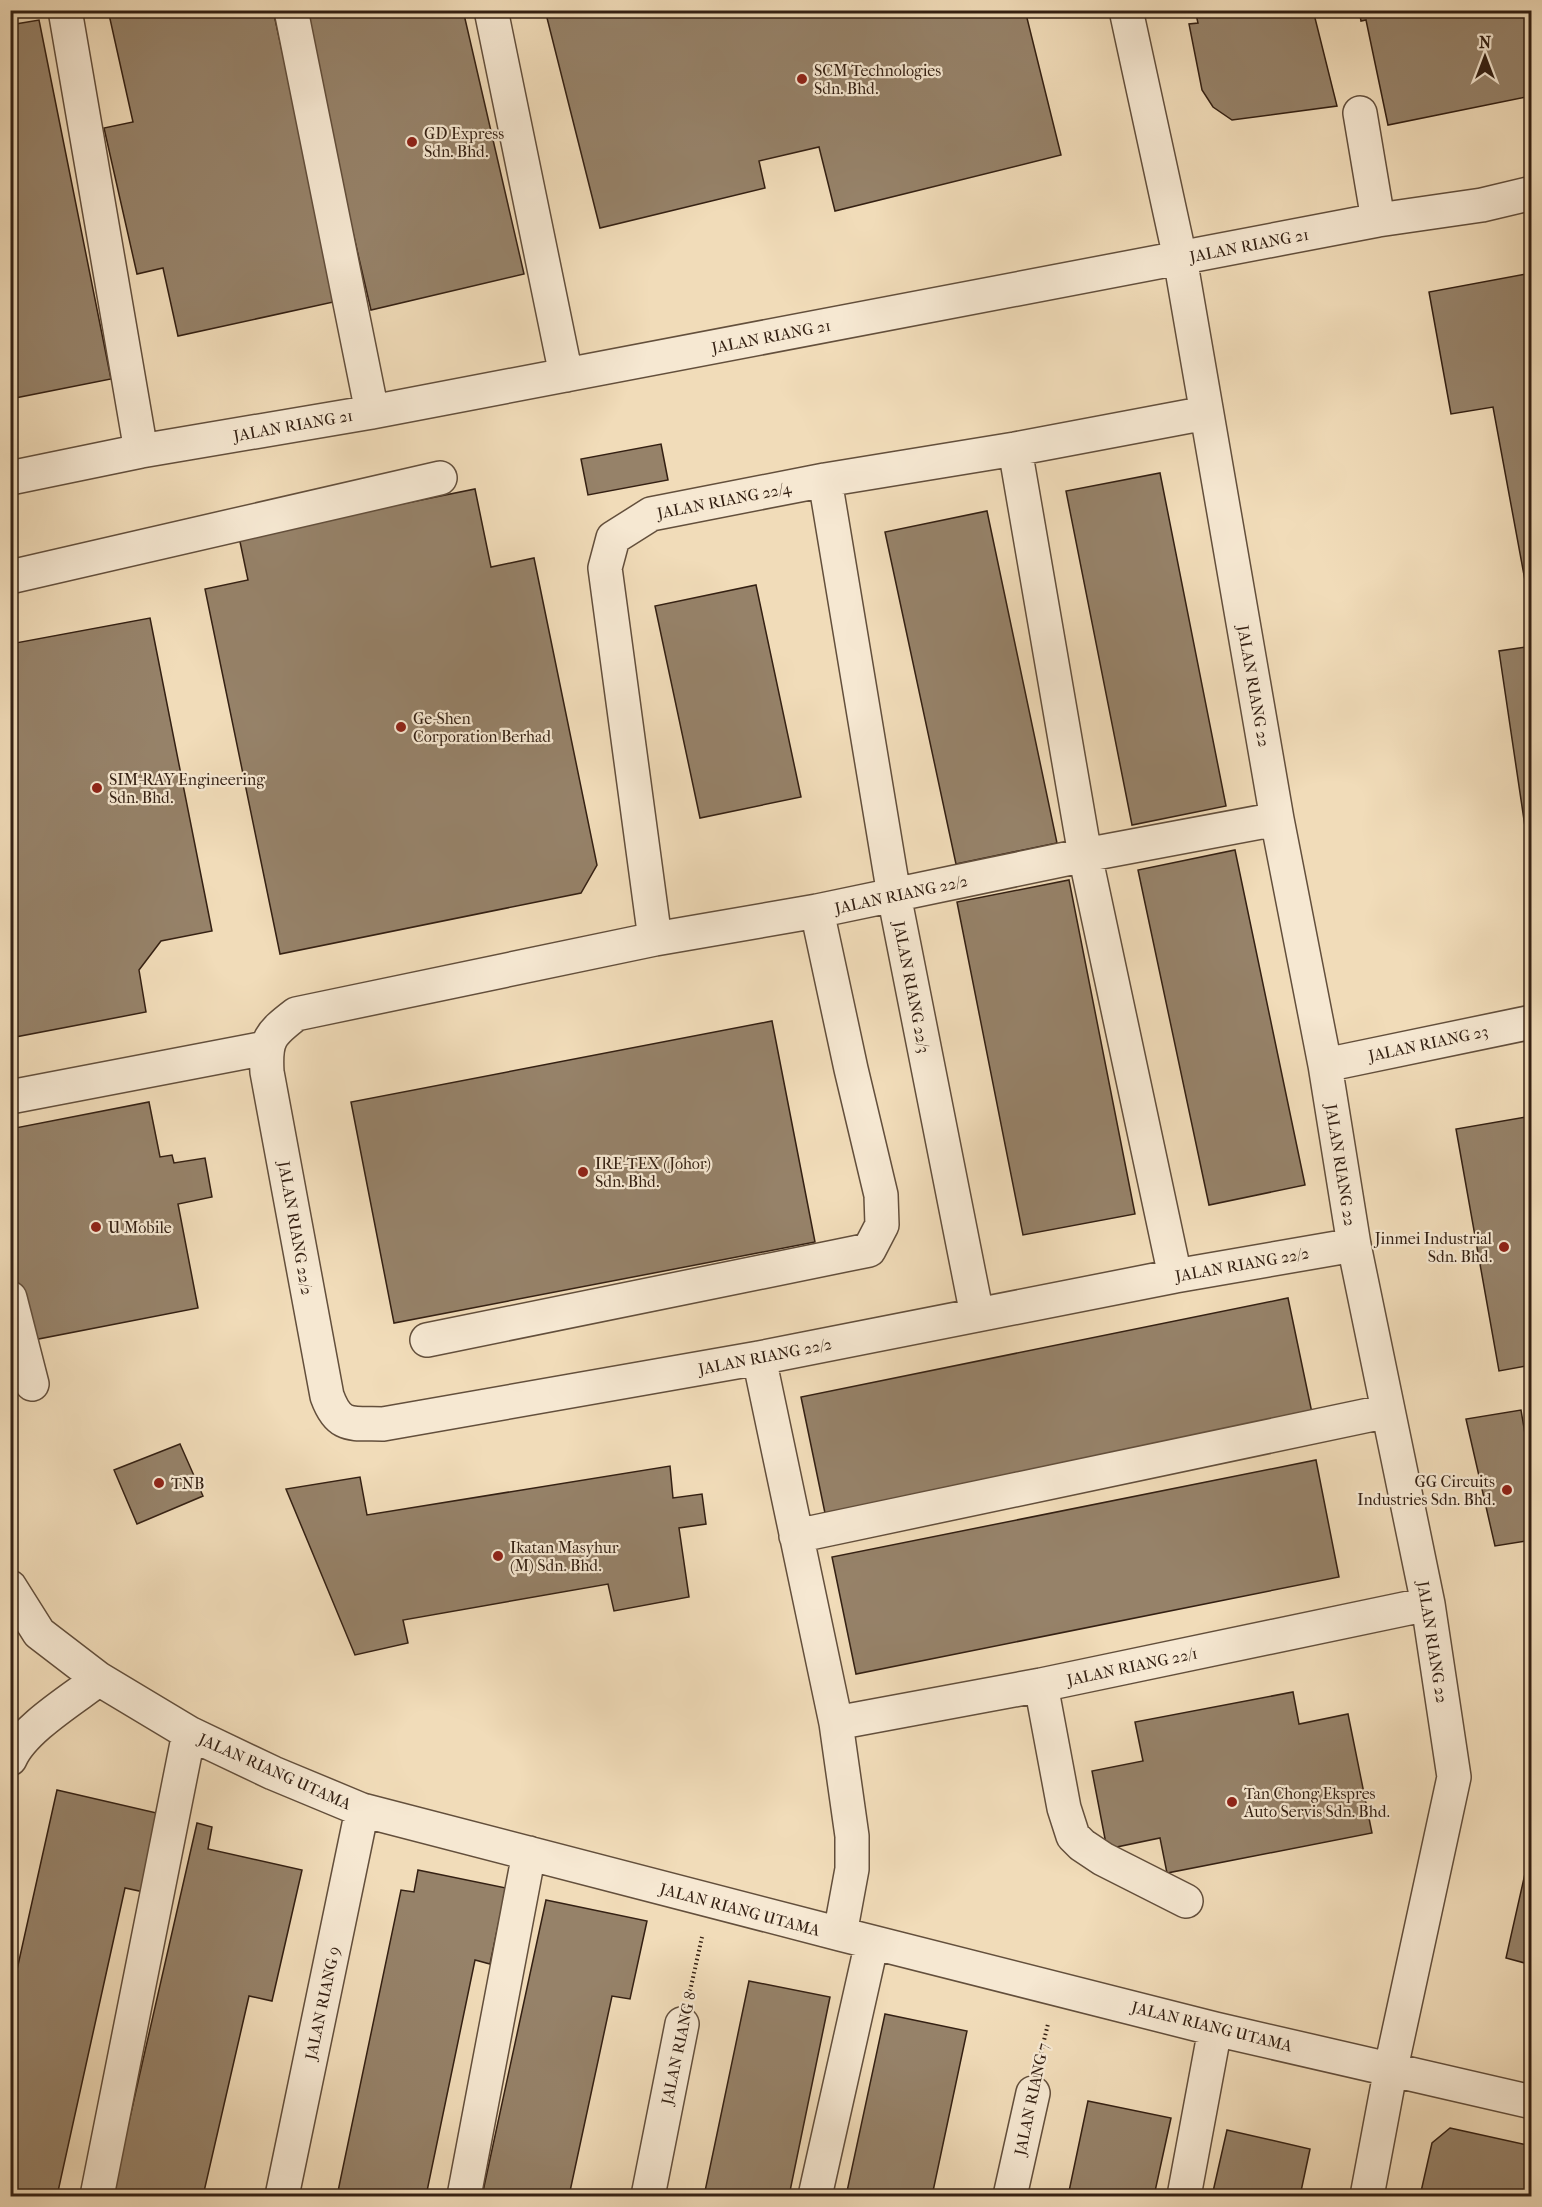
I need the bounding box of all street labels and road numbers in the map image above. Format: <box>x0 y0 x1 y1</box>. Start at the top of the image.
street label: JALAN RIANG 21 <box>1186 225 1310 267</box>
street label: JALAN RIANG 21 <box>708 316 832 358</box>
street label: JALAN RIANG 21 <box>230 406 354 446</box>
street label: JALAN RIANG 22/4 <box>653 478 793 523</box>
street label: JALAN RIANG 22 <box>1233 622 1274 749</box>
street label: JALAN RIANG 22/2 <box>831 871 969 918</box>
street label: JALAN RIANG 22/3 <box>889 918 934 1055</box>
street label: JALAN RIANG 23 <box>1365 1022 1490 1066</box>
street label: JALAN RIANG 22 <box>1321 1101 1360 1228</box>
street label: JALAN RIANG 22/2 <box>274 1158 317 1297</box>
street label: JALAN RIANG 22/2 <box>1172 1243 1311 1286</box>
street label: JALAN RIANG 22/2 <box>695 1334 833 1379</box>
street label: JALAN RIANG 22 <box>1413 1578 1452 1705</box>
street label: JALAN RIANG 22/1 <box>1063 1643 1199 1690</box>
street label: JALAN RIANG UTAMA <box>194 1728 355 1814</box>
street label: JALAN RIANG UTAMA <box>656 1878 823 1940</box>
street label: JALAN RIANG 9 <box>301 1945 344 2063</box>
street label: JALAN RIANG 8 <box>657 1990 700 2108</box>
street label: JALAN RIANG UTAMA <box>1128 1997 1295 2056</box>
street label: JALAN RIANG 7 <box>1010 2041 1053 2159</box>

